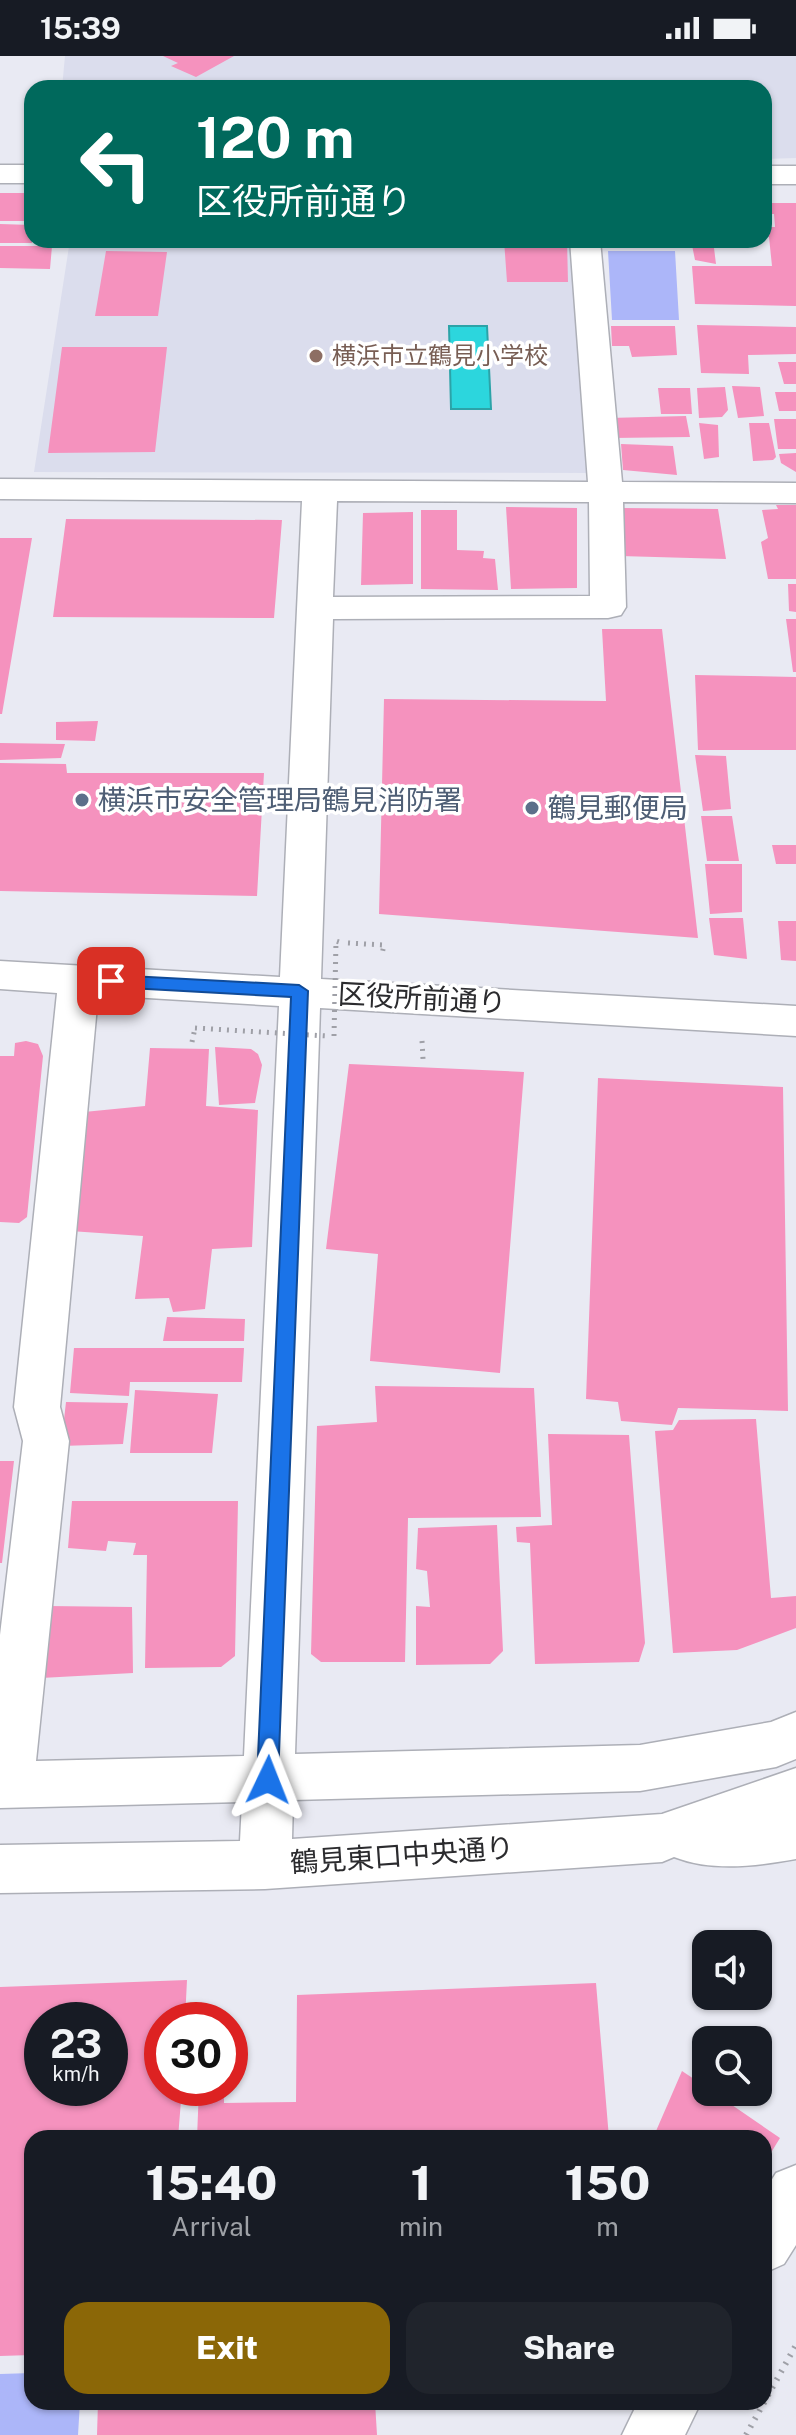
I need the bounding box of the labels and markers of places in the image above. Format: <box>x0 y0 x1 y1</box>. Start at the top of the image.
place label: 横浜市立鶴見小学校 <box>332 341 548 369</box>
marker: 横浜市立鶴見小学校 <box>307 347 325 365</box>
place label: 横浜市安全管理局鶴見消防署 <box>98 783 462 816</box>
marker: 横浜市安全管理局鶴見消防署 <box>73 791 91 809</box>
place label: 鶴見郵便局 <box>548 791 688 824</box>
marker: 鶴見郵便局 <box>523 799 541 817</box>
pin <box>77 947 145 1015</box>

